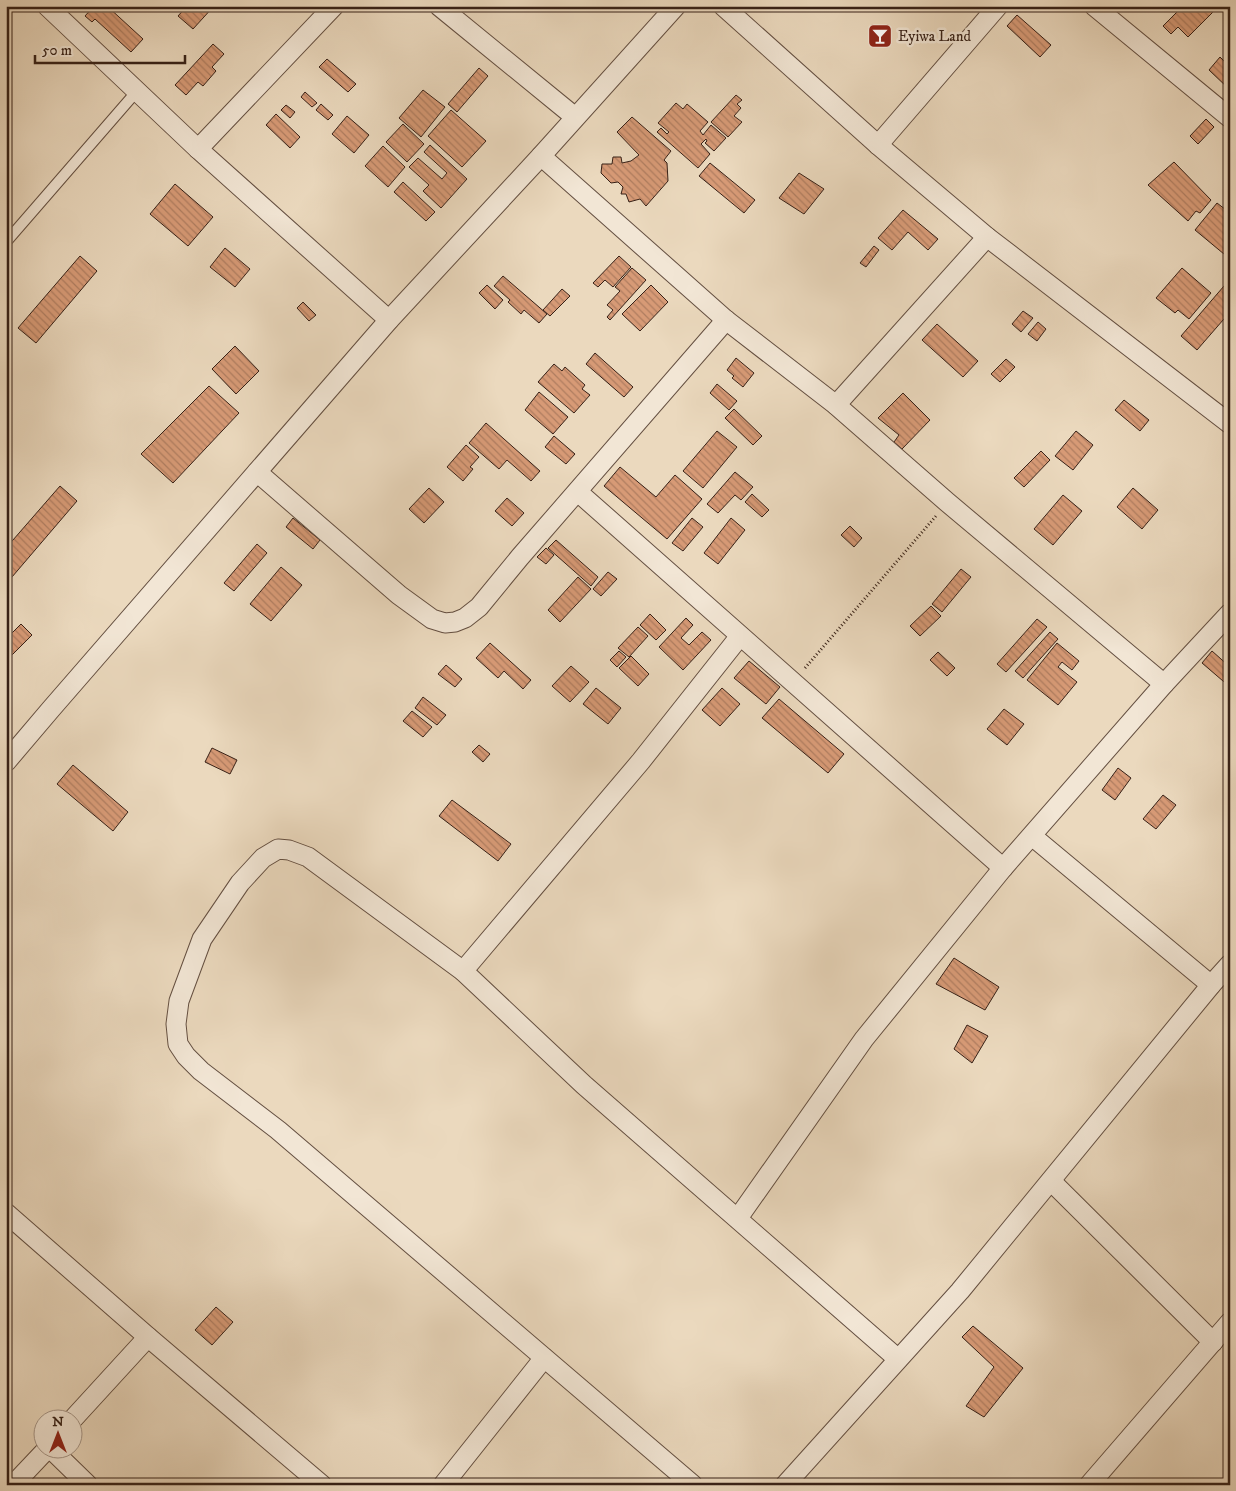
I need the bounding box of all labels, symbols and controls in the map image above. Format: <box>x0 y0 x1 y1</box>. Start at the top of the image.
bar icon: Eyiwa Land <box>867 23 893 49</box>
place label: Eyiwa Land <box>898 27 971 46</box>
scale bar <box>35 32 185 64</box>
text: 50 m <box>42 41 72 60</box>
north arrow <box>32 1408 82 1458</box>
text: N <box>52 1413 64 1431</box>

